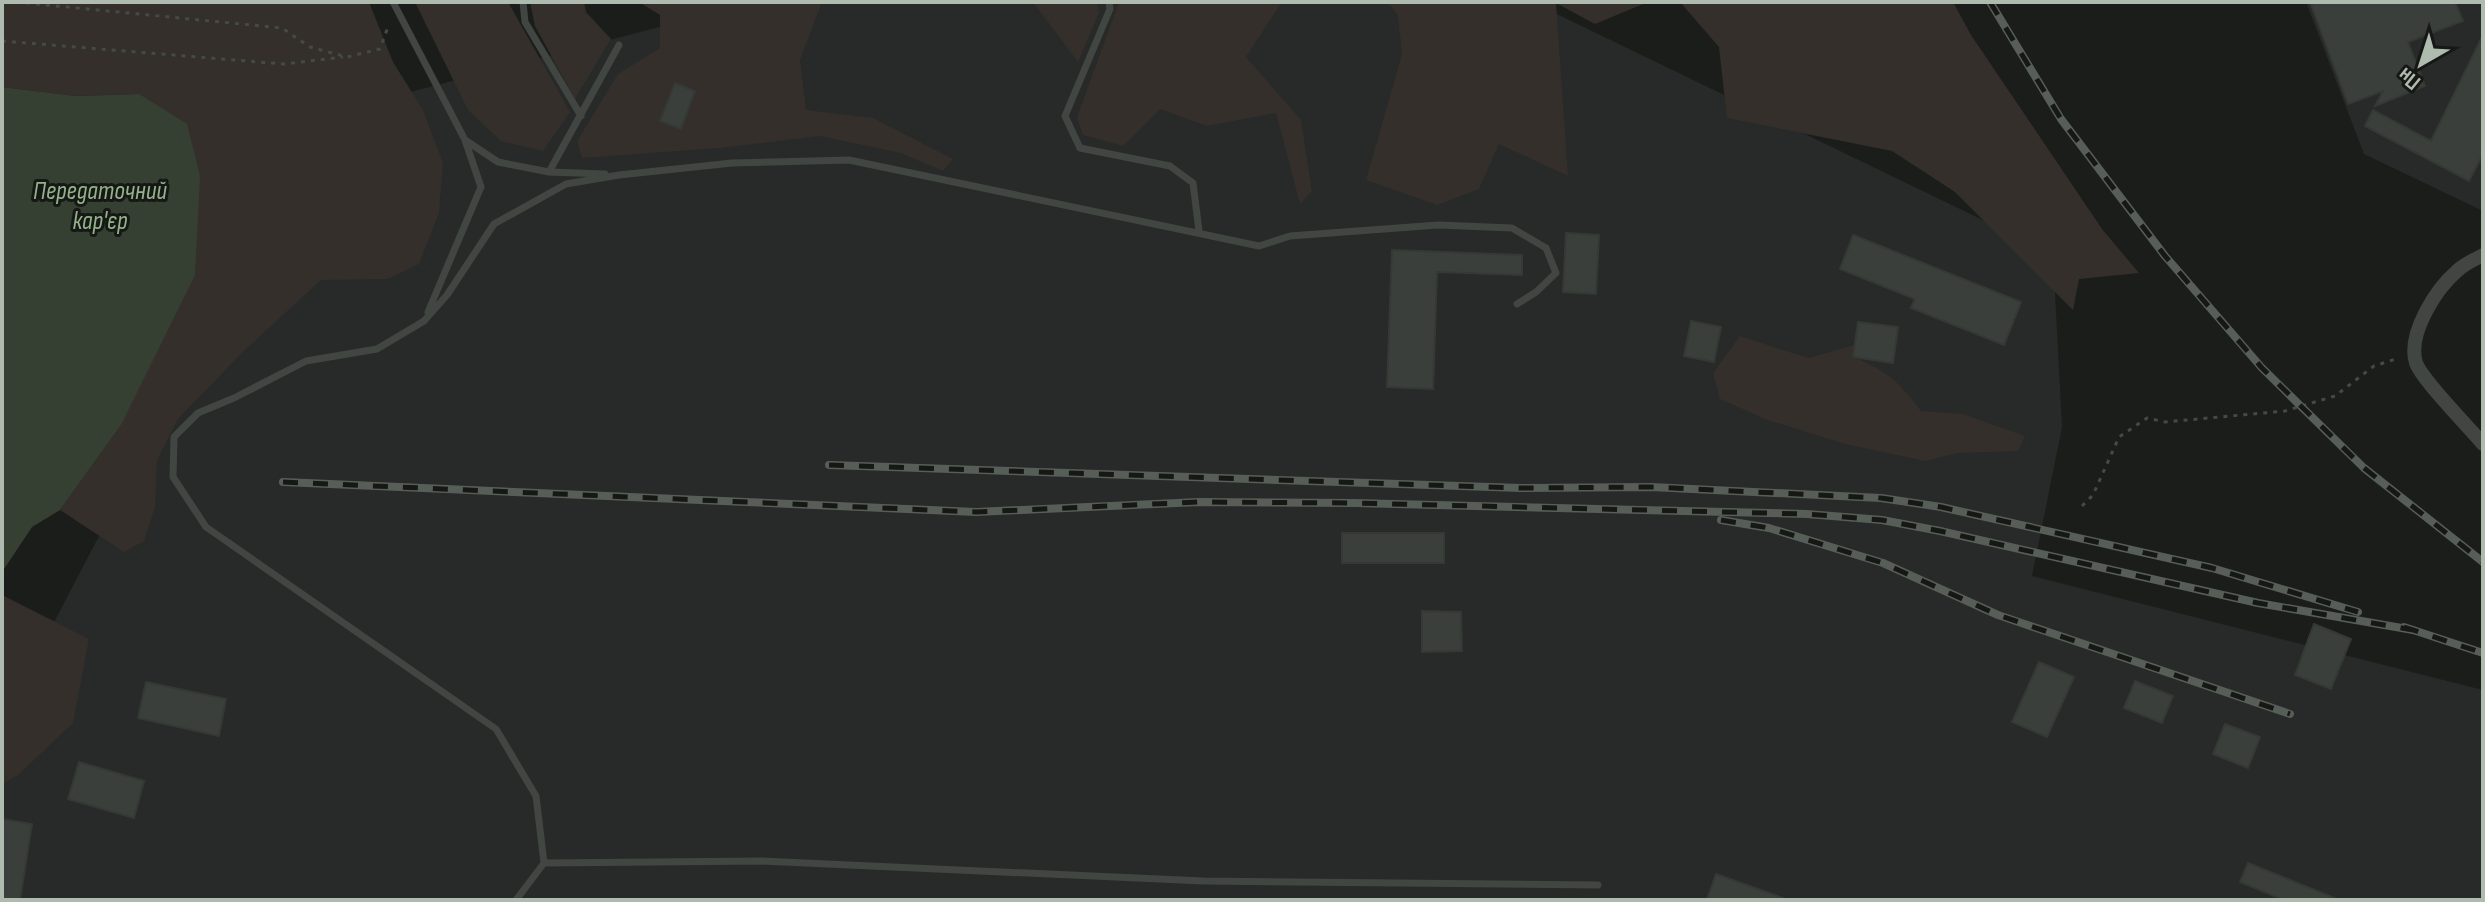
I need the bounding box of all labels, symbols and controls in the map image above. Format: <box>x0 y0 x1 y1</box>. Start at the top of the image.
north arrow <box>2381 24 2461 104</box>
text: Пн <box>2393 61 2426 96</box>
water label: Передаточний кар'єр <box>33 176 167 237</box>

